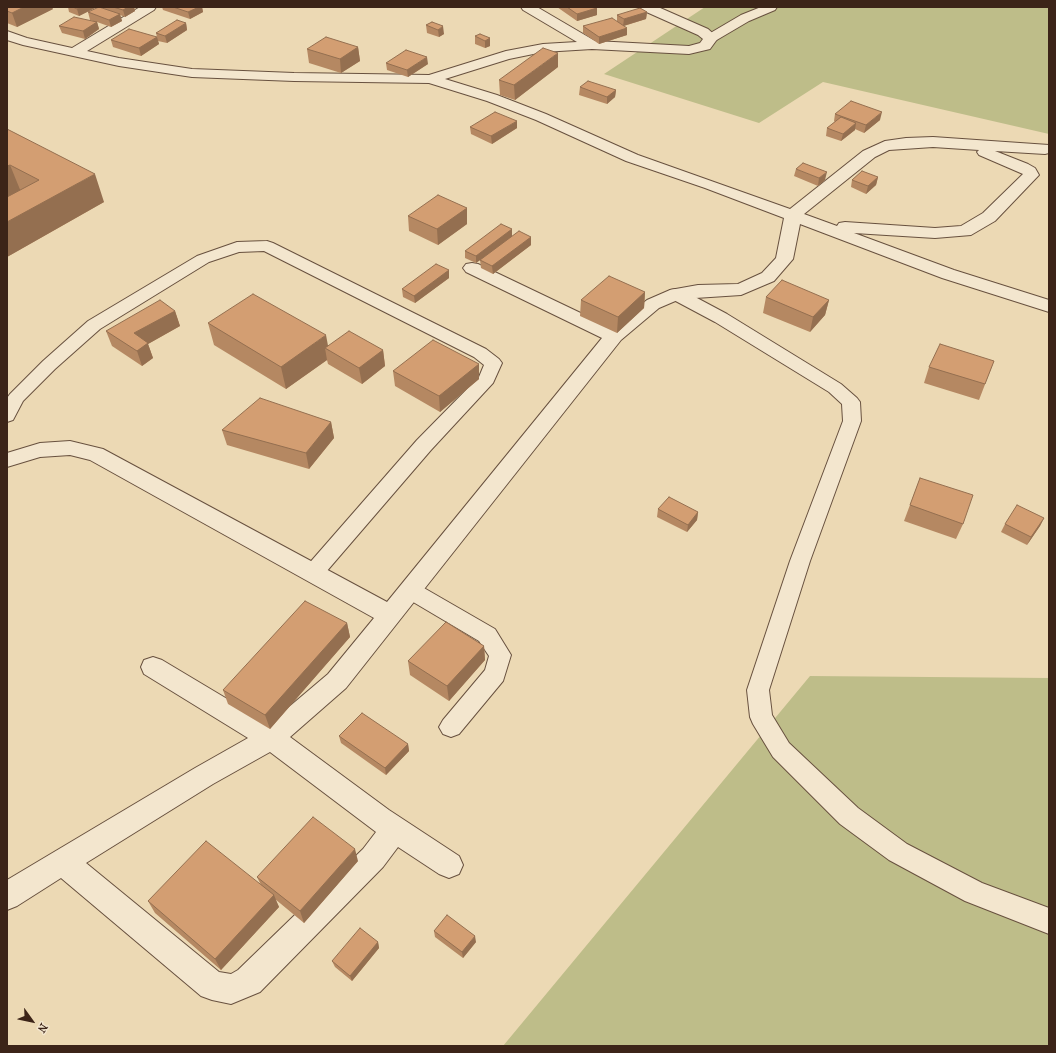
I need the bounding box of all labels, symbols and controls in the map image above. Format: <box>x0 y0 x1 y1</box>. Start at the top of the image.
north arrow <box>12 1001 52 1041</box>
text: N <box>35 1021 50 1035</box>

